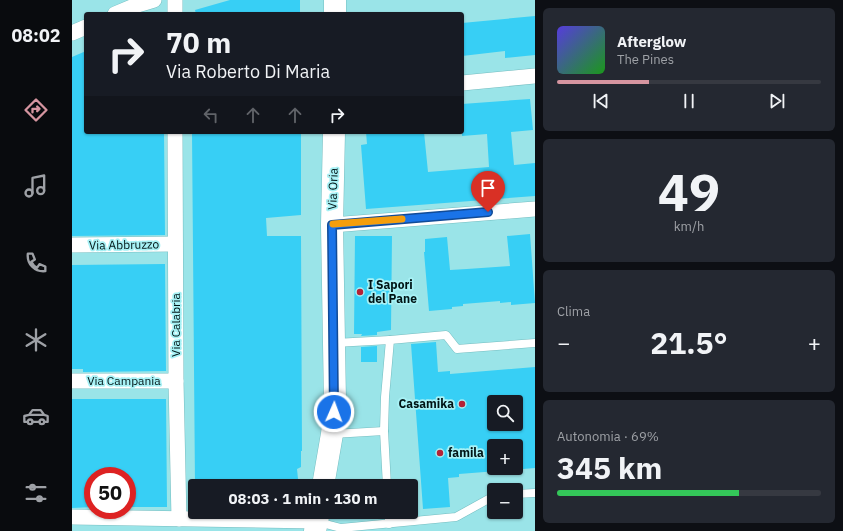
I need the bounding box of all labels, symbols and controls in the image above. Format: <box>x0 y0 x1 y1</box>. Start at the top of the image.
text: 08:02 <box>11 24 61 47</box>
text: 70 m <box>166 24 231 61</box>
icon: right <box>100 28 152 80</box>
text: Afterglow <box>617 32 686 51</box>
text: The Pines <box>617 51 674 68</box>
text: Via Roberto Di Maria <box>166 60 330 83</box>
icon: previous <box>590 90 612 112</box>
icon: pause <box>678 90 700 112</box>
icon: next <box>766 90 788 112</box>
icon: directions <box>22 96 50 124</box>
icon: left <box>200 104 222 126</box>
icon: ahead <box>242 104 264 126</box>
icon: ahead <box>284 104 306 126</box>
icon: right <box>326 104 348 126</box>
text: 49 <box>658 158 720 225</box>
street label: Via Oria <box>324 167 341 210</box>
pin <box>471 171 505 212</box>
icon: music <box>22 172 50 200</box>
icon: arrive <box>477 177 499 199</box>
text: km/h <box>674 218 704 235</box>
street label: Via Abbruzzo <box>89 236 159 253</box>
icon: phone <box>22 249 50 277</box>
place label: I Sapori del Pane <box>368 277 417 306</box>
marker: I Sapori del Pane <box>355 287 365 297</box>
street label: Via Calabria <box>168 292 183 357</box>
text: Clima <box>557 303 590 320</box>
text: 21.5° <box>650 323 728 362</box>
icon: climate <box>22 326 50 354</box>
text: − <box>557 328 570 357</box>
text: + <box>808 328 821 357</box>
street label: Via Campania <box>87 373 161 388</box>
position arrow <box>313 391 355 433</box>
map controls <box>487 395 523 519</box>
button: search <box>487 395 523 431</box>
place label: Casamika <box>399 396 454 411</box>
marker: Casamika <box>457 399 467 409</box>
icon: car <box>22 402 50 430</box>
text: Autonomia · 69% <box>557 428 659 445</box>
button: + <box>487 439 523 475</box>
place label: famila <box>448 445 484 460</box>
marker: famila <box>435 448 445 458</box>
text: 345 km <box>557 448 662 487</box>
speed limit sign: 50 <box>84 467 136 519</box>
icon: filters <box>22 479 50 507</box>
button: − <box>487 483 523 519</box>
text: 08:03 · 1 min · 130 m <box>229 489 377 508</box>

